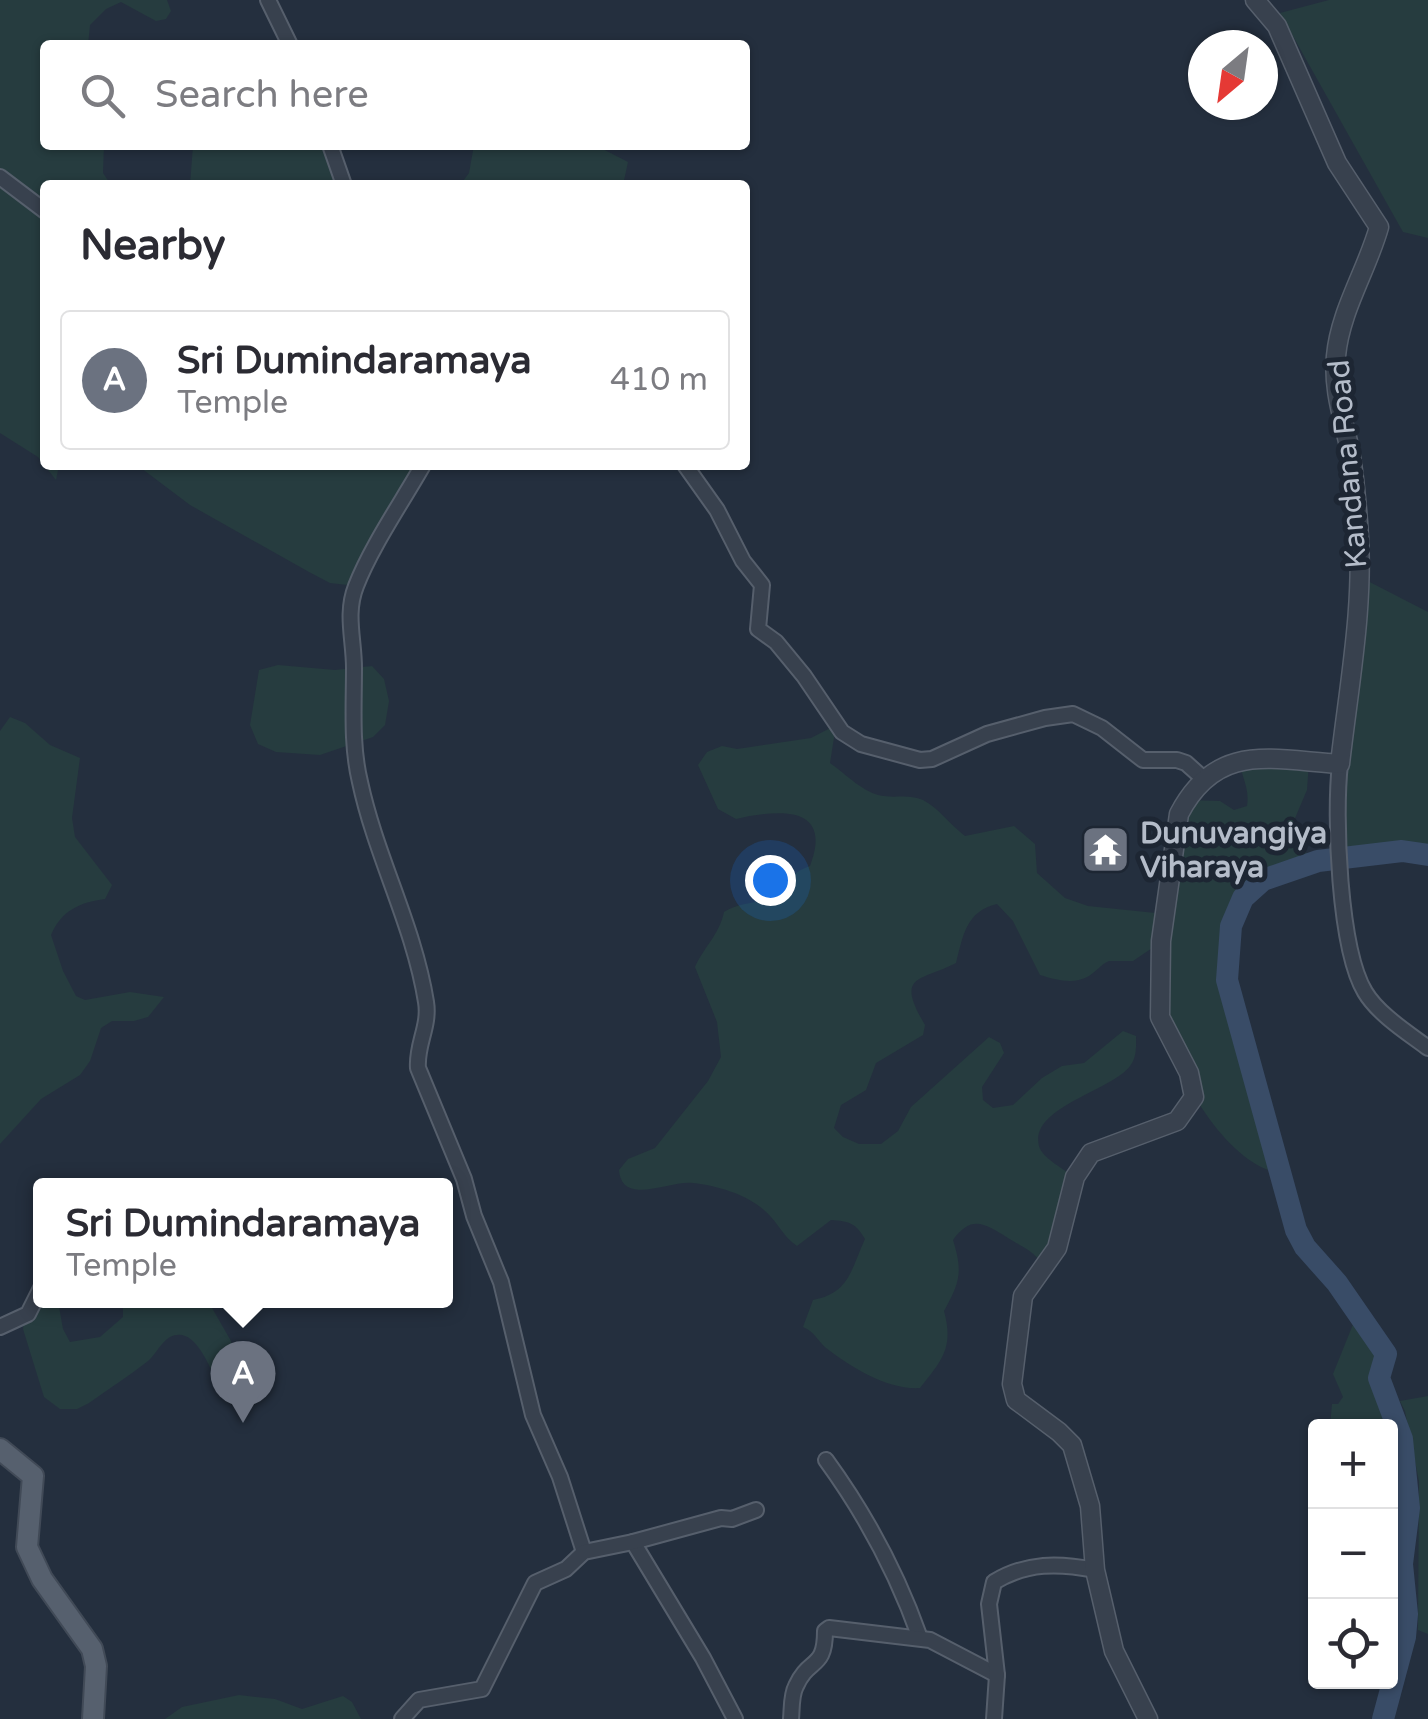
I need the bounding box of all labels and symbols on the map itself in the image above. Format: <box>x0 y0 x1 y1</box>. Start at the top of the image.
north arrow <box>1188 30 1278 120</box>
street label: Kandana Road <box>1320 358 1376 570</box>
place label: Dunuvangiya Viharaya <box>1140 815 1327 886</box>
temple icon: Dunuvangiya Viharaya <box>1079 824 1131 876</box>
your location <box>745 855 796 906</box>
pin: A <box>210 1340 276 1423</box>

